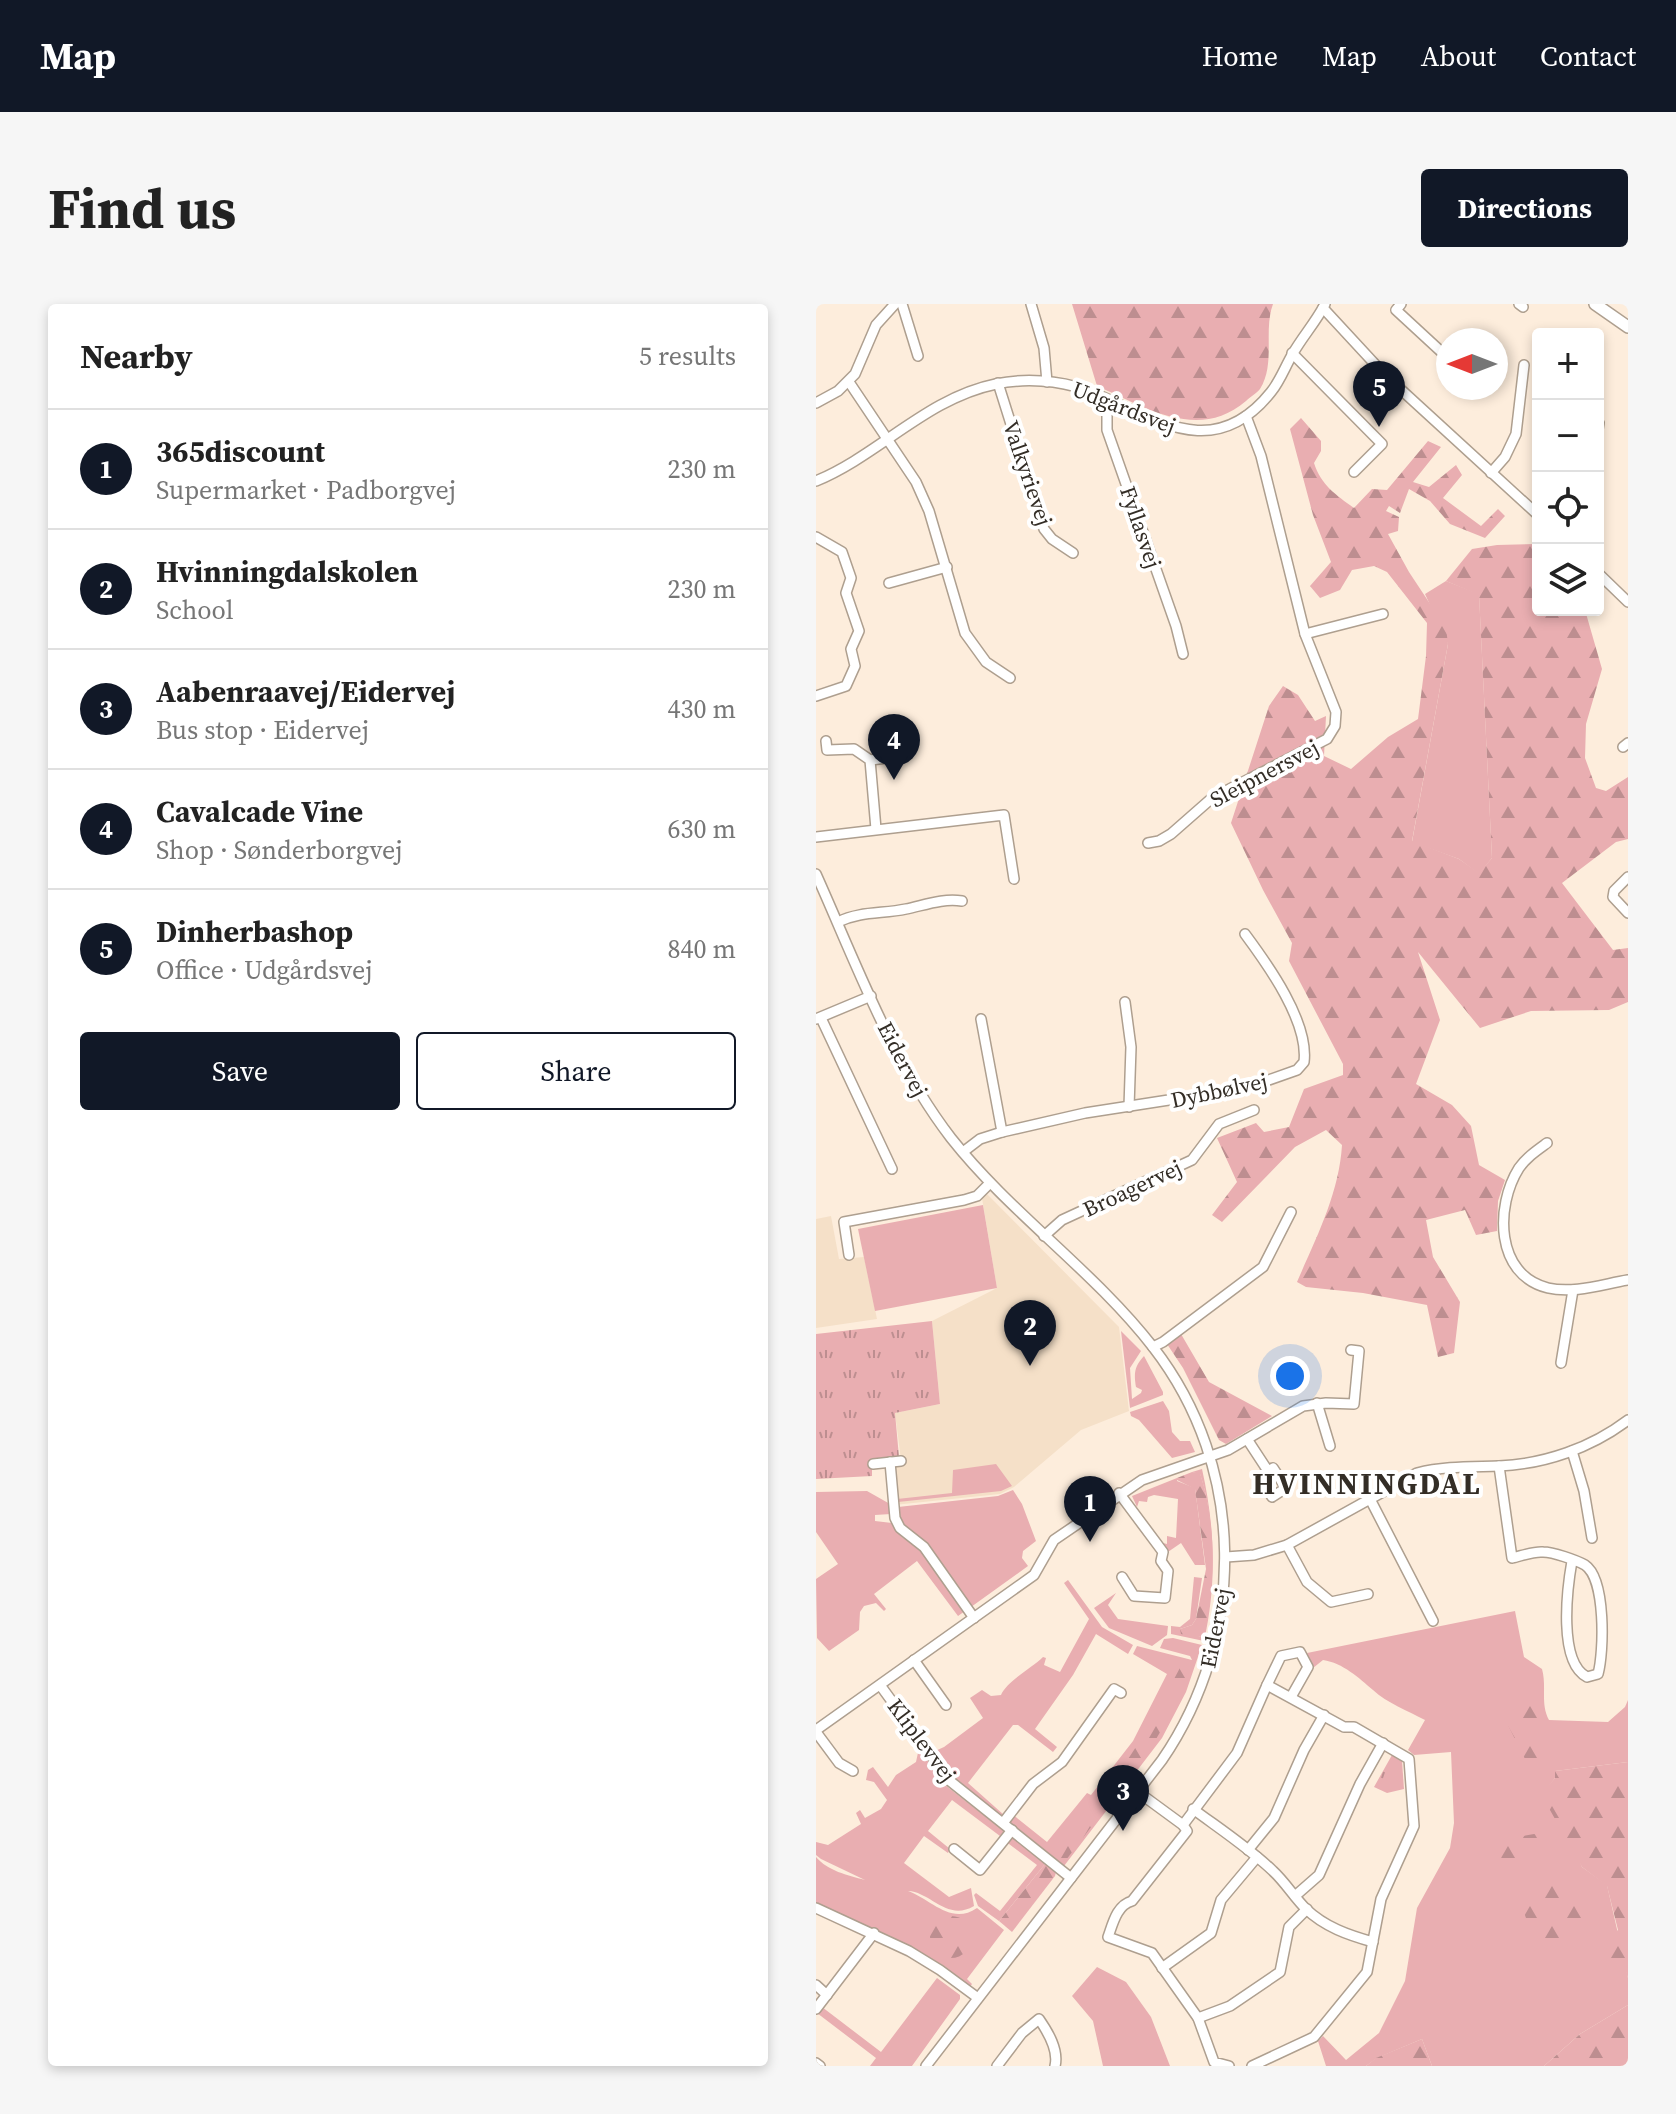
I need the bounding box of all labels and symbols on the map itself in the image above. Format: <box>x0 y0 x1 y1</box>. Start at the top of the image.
north arrow <box>1436 328 1508 400</box>
pin: 5 <box>1353 361 1405 427</box>
street label: Udgårdsvej <box>1068 374 1180 440</box>
street label: Valkyrievej <box>996 417 1060 529</box>
street label: Fyllasvej <box>1113 482 1169 572</box>
pin: 4 <box>868 714 920 780</box>
street label: Sleipnersvej <box>1204 732 1324 814</box>
street label: Eidervej <box>871 1016 935 1102</box>
street label: Dybbølvej <box>1168 1065 1270 1115</box>
street label: Broagervej <box>1078 1152 1186 1224</box>
pin: 2 <box>1004 1300 1056 1366</box>
your location <box>1270 1356 1310 1396</box>
district label: HVINNINGDAL <box>1252 1463 1482 1504</box>
pin: 1 <box>1064 1476 1116 1542</box>
street label: Eidervej <box>1193 1585 1237 1671</box>
street label: Kliplevvej <box>881 1692 963 1788</box>
pin: 3 <box>1097 1765 1149 1831</box>

